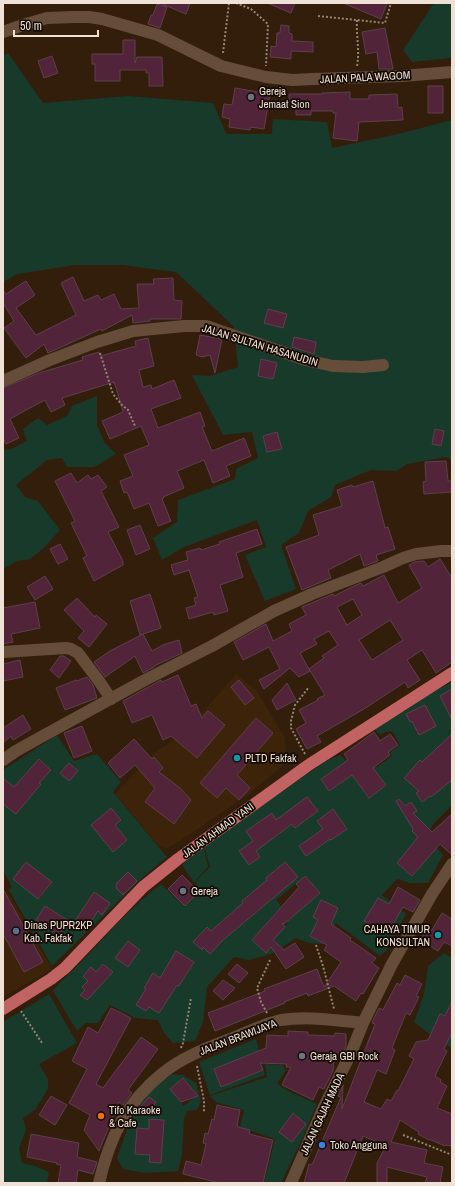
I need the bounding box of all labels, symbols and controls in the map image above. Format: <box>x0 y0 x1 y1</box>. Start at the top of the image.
scale bar <box>14 12 98 38</box>
text: 50 m <box>20 18 42 34</box>
street label: JALAN PALA WAGOM <box>319 68 411 86</box>
place label: Gereja Jemaat Sion <box>259 84 310 111</box>
marker: Gereja Jemaat Sion <box>246 92 256 102</box>
street label: JALAN SULTAN HASANUDIN <box>200 321 320 369</box>
place label: PLTD Fakfak <box>245 751 297 765</box>
marker: PLTD Fakfak <box>232 753 242 763</box>
street label: JALAN AHMAD YANI <box>179 799 257 861</box>
place label: Gereja <box>191 884 218 898</box>
marker: Gereja <box>178 886 188 896</box>
place label: Dinas PUPR2KP Kab. Fakfak <box>24 918 92 945</box>
place label: CAHAYA TIMUR KONSULTAN <box>364 922 430 949</box>
marker: Dinas PUPR2KP Kab. Fakfak <box>11 926 21 936</box>
marker: CAHAYA TIMUR KONSULTAN <box>433 930 443 940</box>
street label: JALAN BRAWIJAYA <box>198 1016 279 1058</box>
place label: Geraja GBI Rock <box>310 1049 379 1063</box>
marker: Geraja GBI Rock <box>297 1051 307 1061</box>
street label: JALAN GAJAH MADA <box>297 1070 348 1157</box>
place label: Tifo Karaoke & Cafe <box>109 1103 160 1130</box>
marker: Tifo Karaoke & Cafe <box>96 1111 106 1121</box>
place label: Toko Angguna <box>330 1138 387 1152</box>
marker: Toko Angguna <box>317 1140 327 1150</box>

